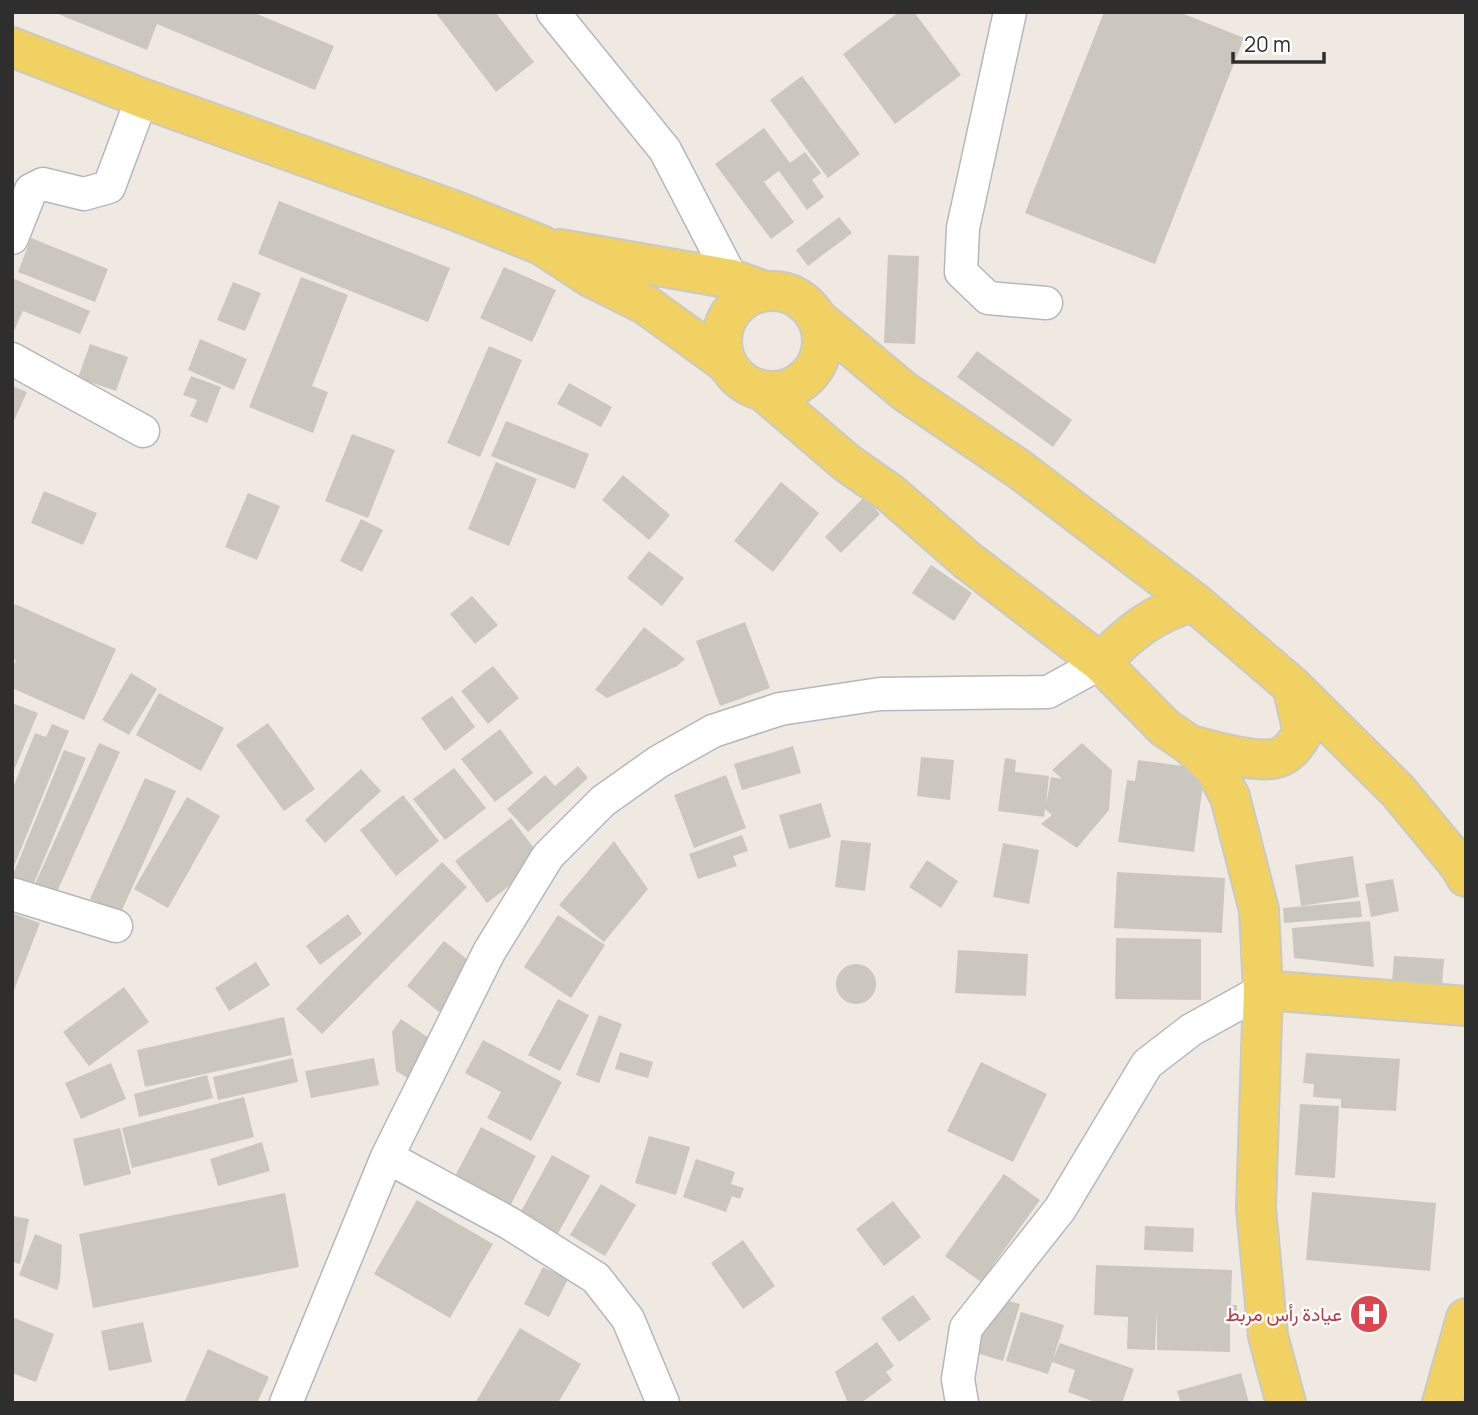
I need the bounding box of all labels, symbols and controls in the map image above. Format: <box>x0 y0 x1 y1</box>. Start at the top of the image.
scale bar <box>1233 21 1324 65</box>
text: 20 m <box>1244 30 1291 58</box>
hospital icon: عيادة رأس مربط <box>1348 1293 1390 1335</box>
place label: عيادة رأس مربط <box>1226 1301 1342 1327</box>

